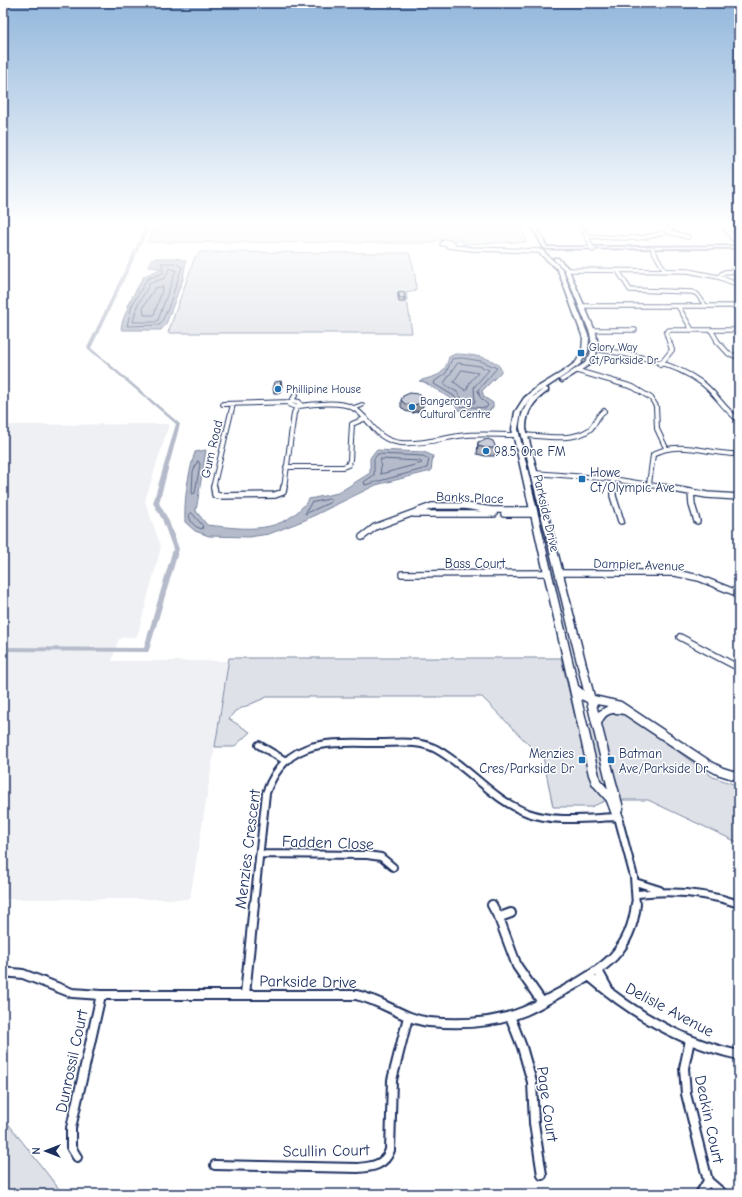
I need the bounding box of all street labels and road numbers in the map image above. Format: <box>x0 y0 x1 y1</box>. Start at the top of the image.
street label: Gum Road <box>198 419 225 480</box>
street label: Parkside Drive <box>530 473 563 554</box>
street label: Banks Place <box>436 489 505 506</box>
street label: Dampier Avenue <box>593 555 685 574</box>
street label: Bass Court <box>445 556 506 571</box>
street label: Menzies Crescent <box>232 788 264 910</box>
street label: Fadden Close <box>282 832 374 854</box>
street label: Parkside Drive <box>259 972 357 992</box>
street label: Delisle Avenue <box>622 979 717 1041</box>
street label: Dunrossil Court <box>52 1008 92 1114</box>
street label: Page Court <box>533 1065 561 1143</box>
street label: Deakin Court <box>691 1074 727 1165</box>
street label: Scullin Court <box>282 1141 370 1161</box>

